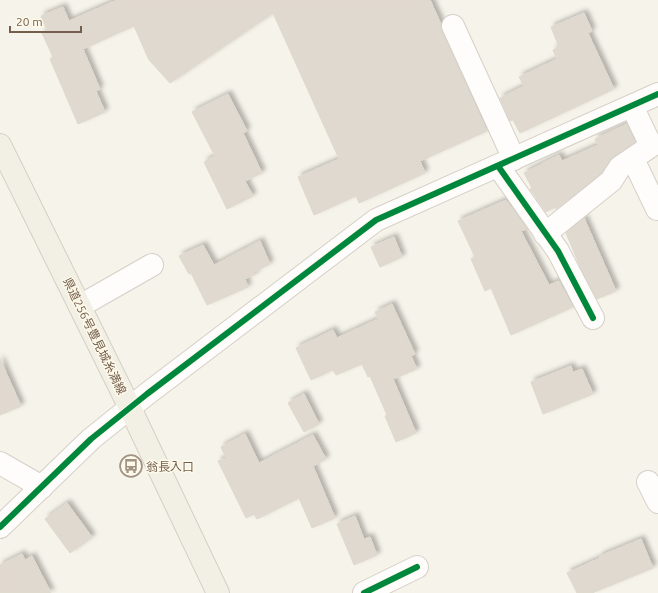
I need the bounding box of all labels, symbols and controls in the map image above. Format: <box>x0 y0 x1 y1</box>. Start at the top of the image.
scale bar <box>10 8 81 34</box>
text: 20 m <box>16 15 43 28</box>
street label: 県道256号豊見城糸満線 <box>61 275 129 397</box>
bus stop icon: 翁長入口 <box>118 453 144 479</box>
place label: 翁長入口 <box>146 460 194 473</box>

